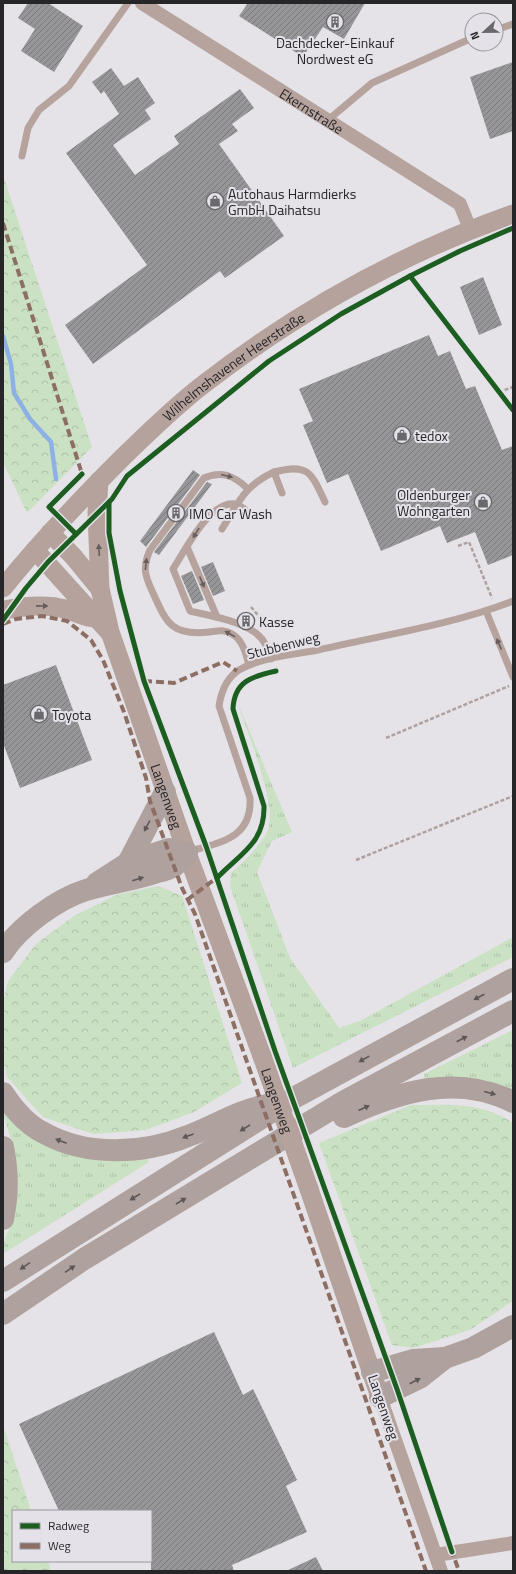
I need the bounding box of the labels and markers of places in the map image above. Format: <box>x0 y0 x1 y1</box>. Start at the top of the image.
building icon: Dachdecker-Einkauf Nordwest eG <box>325 12 345 32</box>
place label: Dachdecker-Einkauf Nordwest eG <box>276 32 394 69</box>
place label: Autohaus Harmdierks GmbH Daihatsu <box>228 183 356 220</box>
shop icon: Autohaus Harmdierks GmbH Daihatsu <box>205 191 225 211</box>
shop icon: tedox <box>392 425 412 445</box>
place label: tedox <box>415 425 449 446</box>
place label: Oldenburger Wohngarten <box>397 484 470 521</box>
shop icon: Oldenburger Wohngarten <box>473 492 493 512</box>
building icon: IMO Car Wash <box>166 503 186 523</box>
place label: IMO Car Wash <box>189 503 272 524</box>
building icon: Kasse <box>236 611 256 631</box>
place label: Kasse <box>259 611 294 632</box>
shop icon: Toyota <box>29 704 49 724</box>
place label: Toyota <box>52 704 91 725</box>

